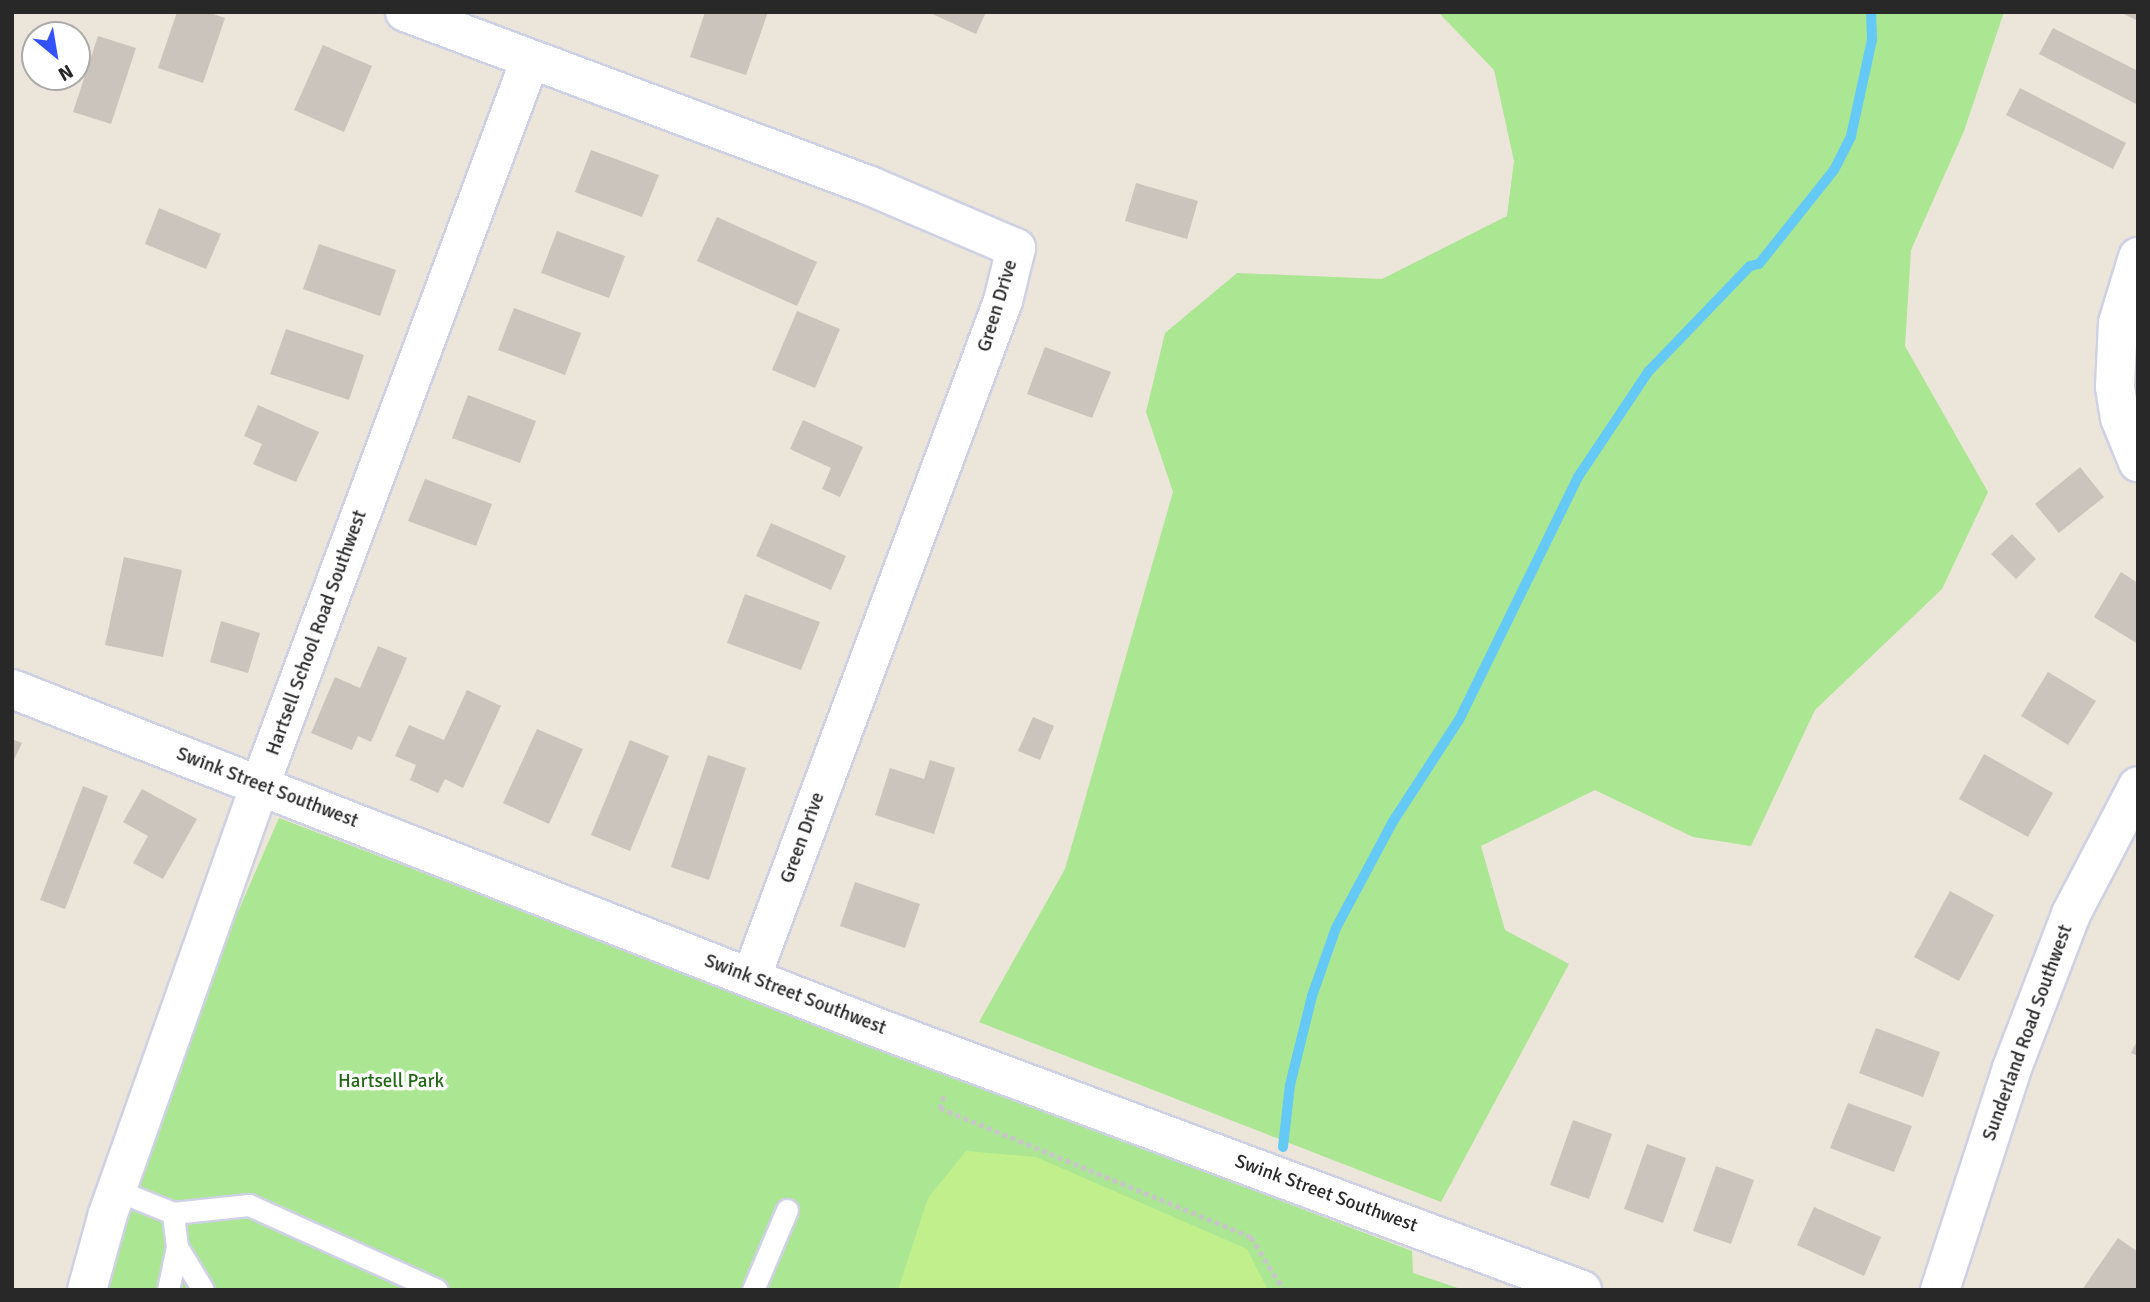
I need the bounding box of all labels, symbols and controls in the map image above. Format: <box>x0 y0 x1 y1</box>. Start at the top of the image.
north arrow <box>21 21 91 91</box>
text: N <box>54 59 77 86</box>
street label: Green Drive <box>973 257 1023 355</box>
street label: Hartsell School Road Southwest <box>262 507 372 759</box>
street label: Swink Street Southwest <box>173 743 361 833</box>
street label: Green Drive <box>776 790 830 886</box>
street label: Sunderland Road Southwest <box>1978 922 2078 1144</box>
street label: Swink Street Southwest <box>701 950 889 1040</box>
park label: Hartsell Park <box>338 1071 444 1093</box>
street label: Swink Street Southwest <box>1232 1150 1420 1238</box>

